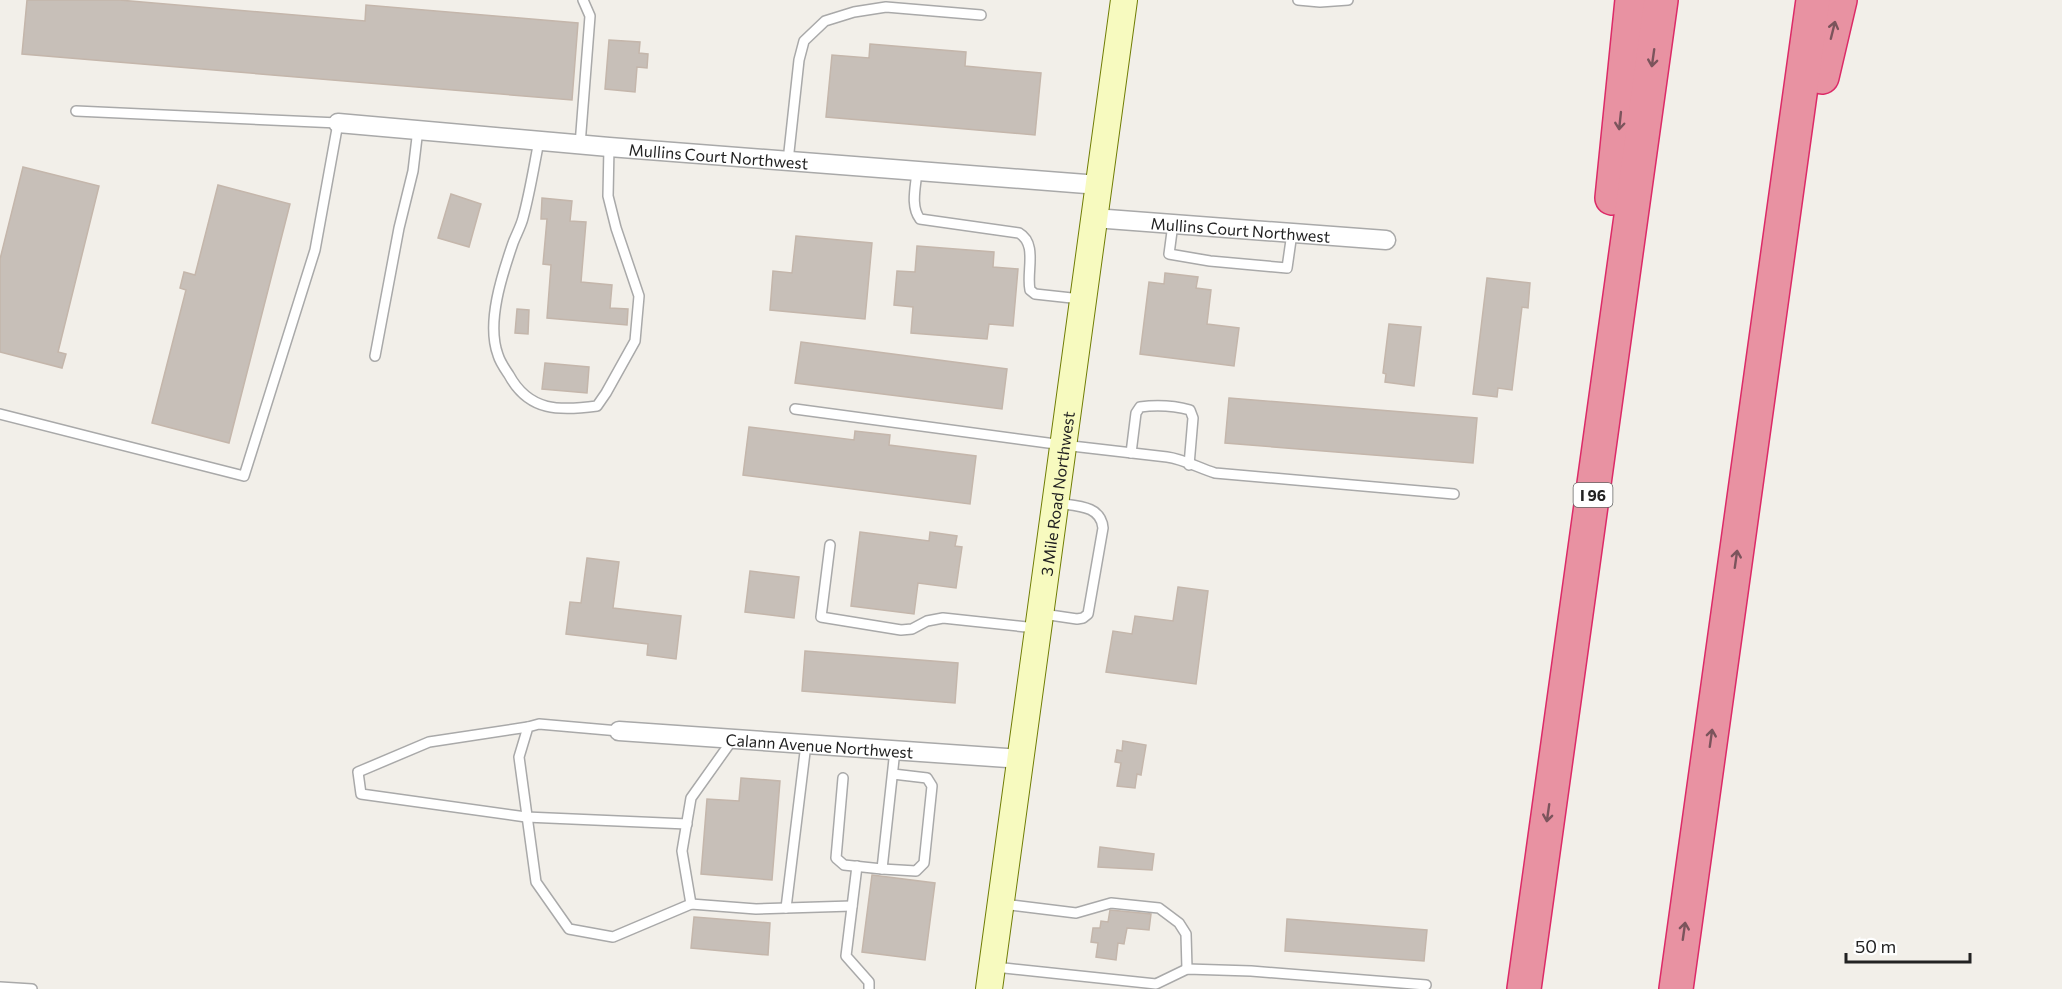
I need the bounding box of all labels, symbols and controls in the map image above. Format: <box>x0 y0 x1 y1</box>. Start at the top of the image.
one-way arrow <box>1827 21 1839 40</box>
one-way arrow <box>1647 48 1658 67</box>
one-way arrow <box>1614 110 1625 130</box>
street label: Mullins Court Northwest <box>628 139 809 172</box>
street label: Mullins Court Northwest <box>1150 213 1331 245</box>
street label: 3 Mile Road Northwest <box>1036 410 1077 577</box>
road number: I 96 <box>1574 483 1612 507</box>
one-way arrow <box>1731 550 1742 569</box>
street label: Calann Avenue Northwest <box>725 729 914 761</box>
one-way arrow <box>1706 729 1717 748</box>
one-way arrow <box>1543 802 1554 822</box>
one-way arrow <box>1679 922 1690 941</box>
scale bar <box>1846 926 1970 964</box>
text: 50 m <box>1855 935 1896 957</box>

